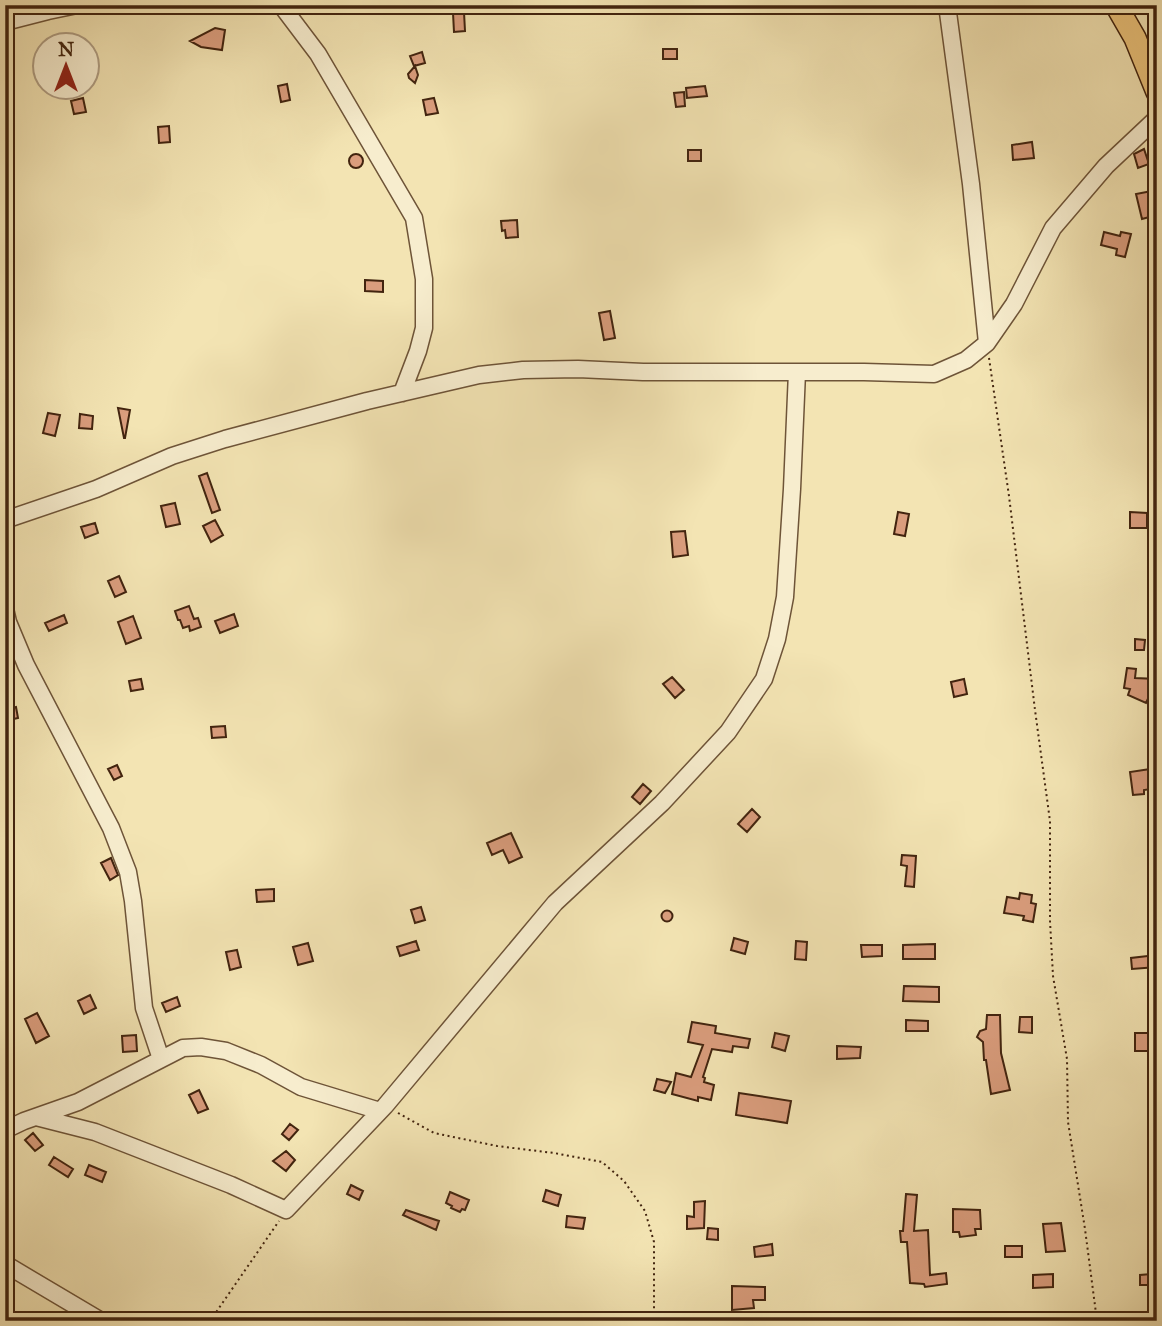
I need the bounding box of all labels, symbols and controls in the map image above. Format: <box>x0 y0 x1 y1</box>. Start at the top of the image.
north arrow <box>32 32 102 102</box>
text: N <box>58 38 74 61</box>

